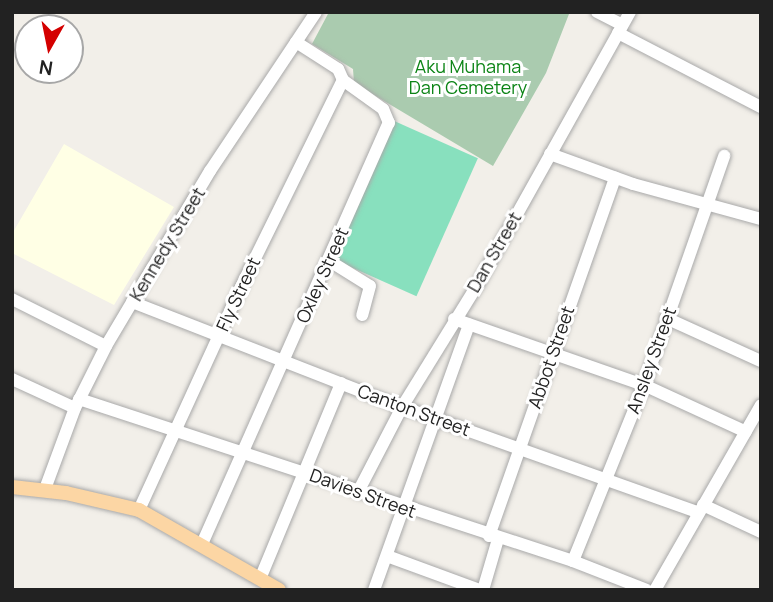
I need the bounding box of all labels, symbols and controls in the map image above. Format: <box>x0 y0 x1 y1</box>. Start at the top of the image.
north arrow <box>14 14 84 84</box>
text: N <box>37 54 55 82</box>
park label: Aku Muhama Dan Cemetery <box>409 56 527 98</box>
street label: Kennedy Street <box>125 183 209 305</box>
street label: Dan Street <box>462 208 526 296</box>
street label: Oxley Street <box>291 224 353 326</box>
street label: Fly Street <box>211 254 265 334</box>
street label: Abbot Street <box>523 303 579 411</box>
street label: Ansley Street <box>622 304 680 416</box>
street label: Canton Street <box>355 380 473 440</box>
street label: Davies Street <box>307 464 419 522</box>

